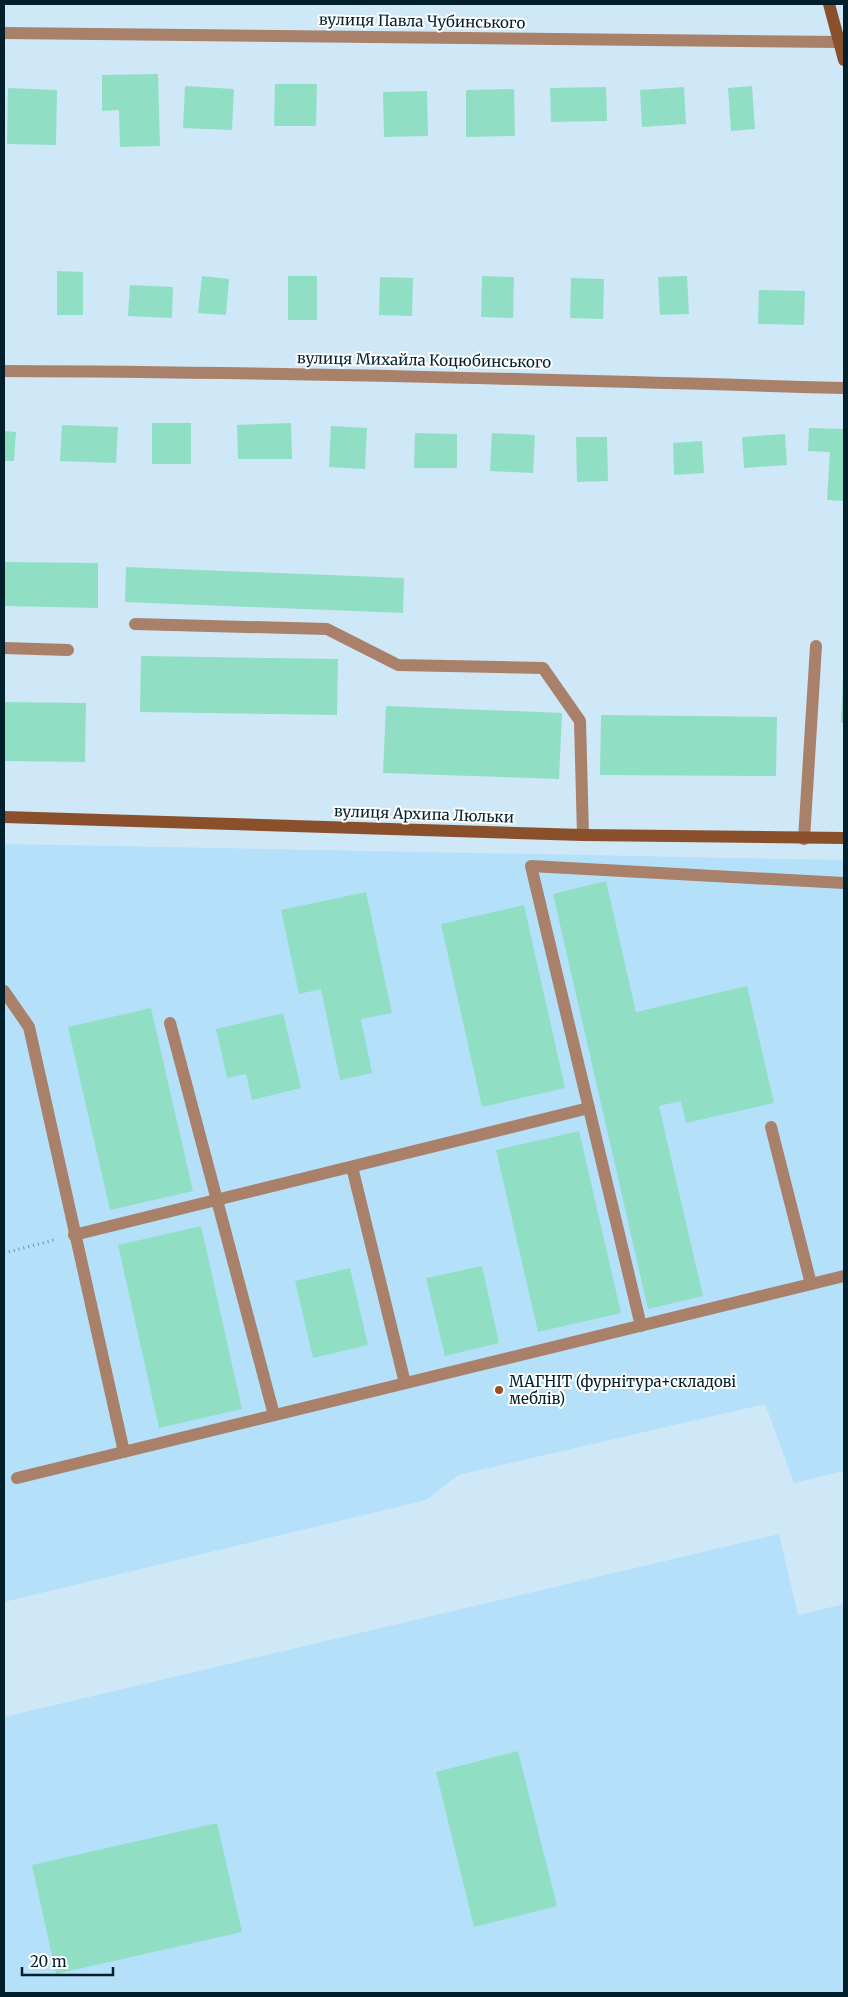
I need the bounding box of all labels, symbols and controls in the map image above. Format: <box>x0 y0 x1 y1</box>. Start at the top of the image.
street label: вулиця Павла Чубинського <box>319 10 526 32</box>
street label: вулиця Михайла Коцюбинського <box>297 348 552 372</box>
street label: вулиця Архипа Люльки <box>334 801 514 827</box>
place label: МАГНІТ (фурнітура+складові меблів) <box>509 1372 736 1408</box>
marker: МАГНІТ (фурнітура+складові меблів) <box>493 1384 505 1396</box>
scale bar <box>22 1944 114 1976</box>
text: 20 m <box>30 1952 67 1971</box>

